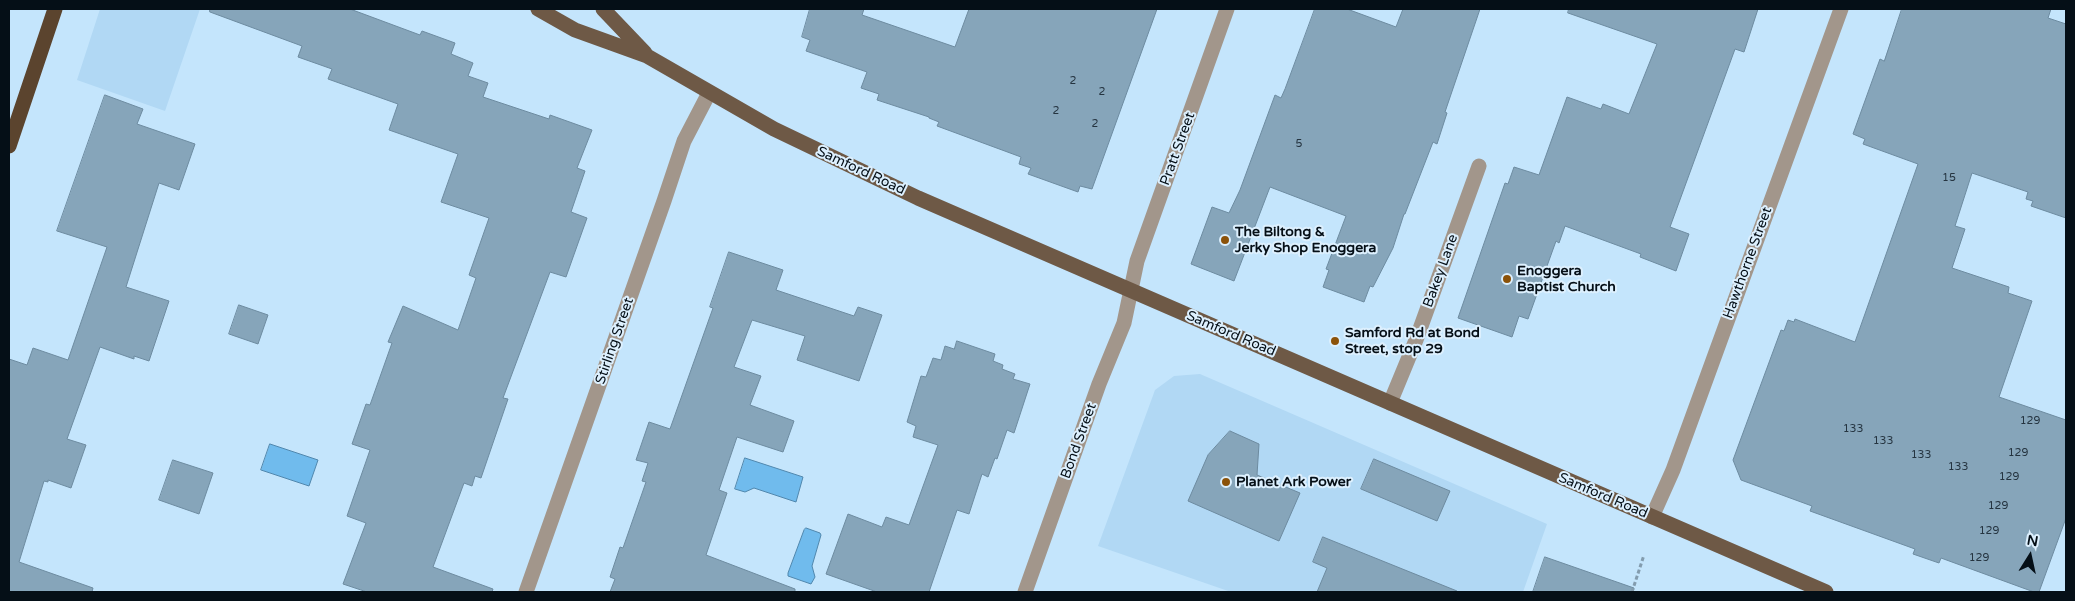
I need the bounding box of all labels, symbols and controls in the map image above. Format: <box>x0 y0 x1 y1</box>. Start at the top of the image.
house number: 2 <box>1070 74 1076 88</box>
house number: 2 <box>1099 85 1105 99</box>
house number: 2 <box>1053 104 1059 118</box>
street label: Pratt Street <box>1157 110 1199 188</box>
house number: 2 <box>1092 117 1098 131</box>
house number: 5 <box>1296 137 1302 151</box>
street label: Samford Road <box>814 143 908 199</box>
house number: 15 <box>1942 171 1956 185</box>
street label: Hawthorne Street <box>1720 205 1776 321</box>
place label: The Biltong & Jerky Shop Enoggera <box>1235 224 1376 256</box>
street label: Bakey Lane <box>1420 232 1462 310</box>
marker: The Biltong & Jerky Shop Enoggera <box>1219 234 1231 246</box>
place label: Enoggera Baptist Church <box>1517 263 1616 296</box>
marker: Enoggera Baptist Church <box>1501 273 1513 285</box>
street label: Stirling Street <box>592 295 638 387</box>
street label: Samford Road <box>1184 308 1278 360</box>
place label: Samford Rd at Bond Street, stop 29 <box>1345 325 1480 358</box>
marker: Samford Rd at Bond Street, stop 29 <box>1329 335 1341 347</box>
street label: Bond Street <box>1058 401 1100 481</box>
house number: 129 <box>2020 414 2040 428</box>
house number: 133 <box>1843 422 1863 436</box>
house number: 133 <box>1873 434 1893 448</box>
house number: 129 <box>2008 446 2028 460</box>
house number: 133 <box>1911 448 1931 462</box>
house number: 133 <box>1948 460 1968 474</box>
street label: Samford Road <box>1556 470 1650 522</box>
house number: 129 <box>1999 470 2019 484</box>
place label: Planet Ark Power <box>1236 474 1351 490</box>
marker: Planet Ark Power <box>1220 476 1232 488</box>
house number: 129 <box>1988 499 2008 513</box>
house number: 129 <box>1979 524 1999 538</box>
north arrow <box>2005 531 2055 581</box>
text: N <box>2026 531 2040 550</box>
house number: 129 <box>1969 551 1989 565</box>

